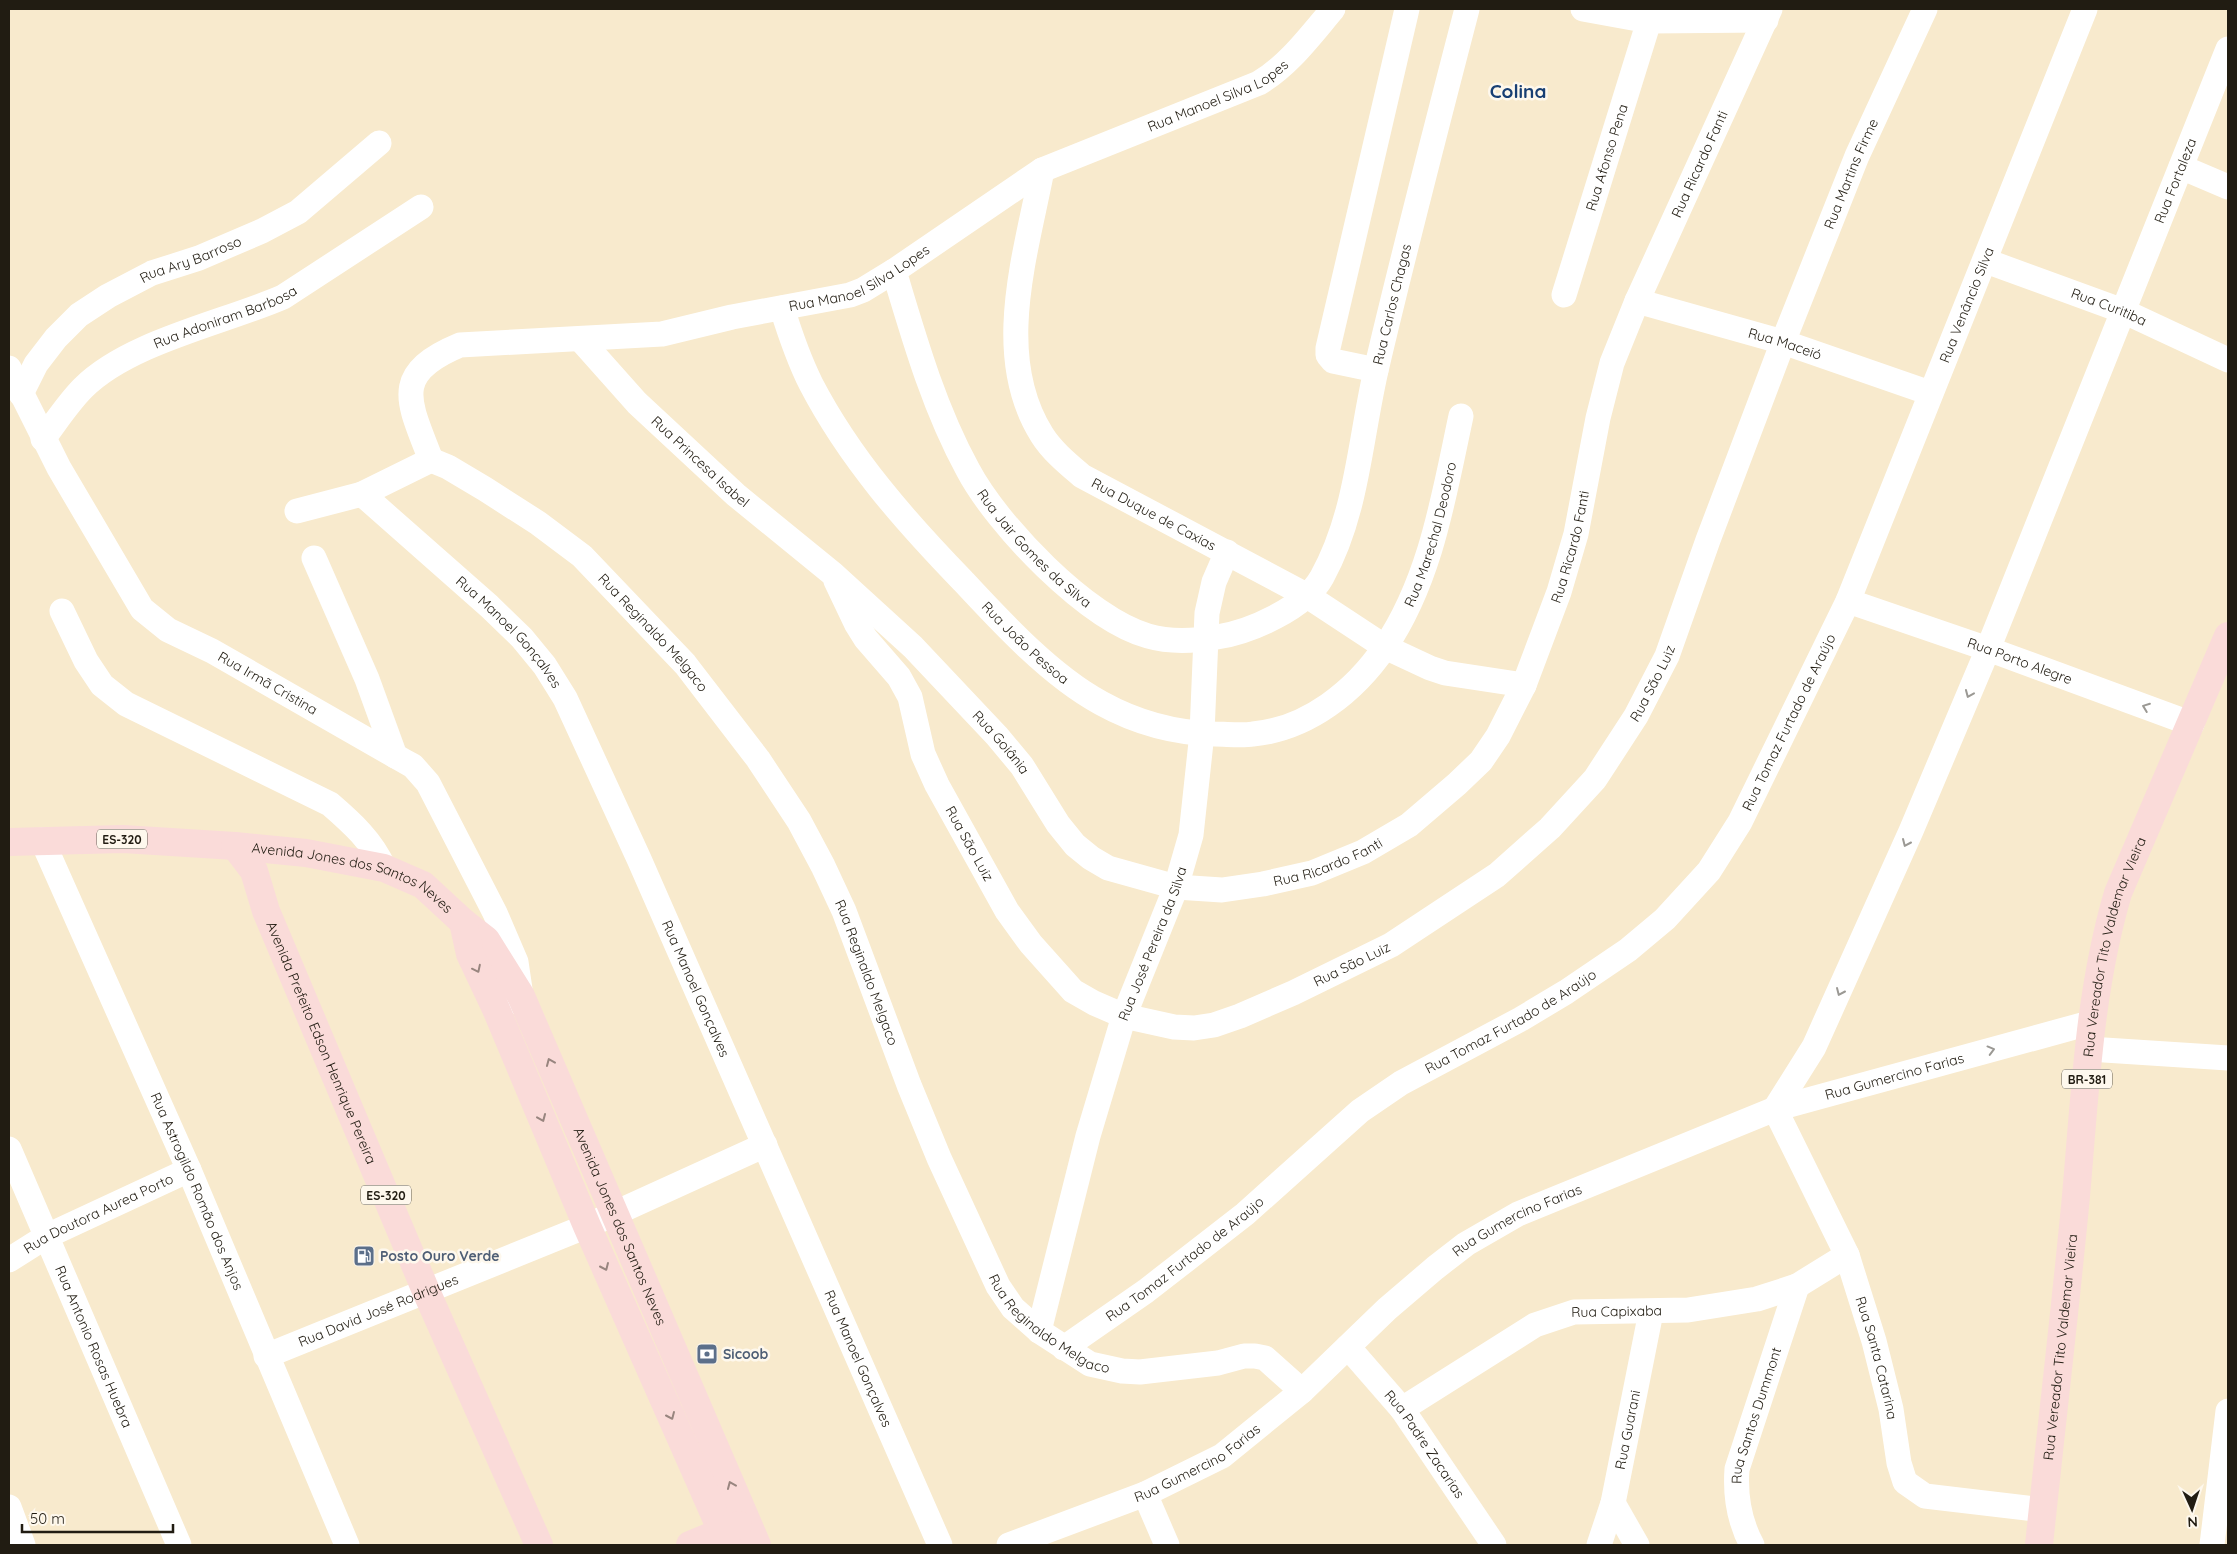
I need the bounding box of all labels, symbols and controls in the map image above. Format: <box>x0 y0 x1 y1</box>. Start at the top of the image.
street label: Rua Manoel Silva Lopes <box>1145 56 1292 136</box>
district label: Colina <box>1490 79 1546 103</box>
street label: Rua Afonso Pena <box>1582 102 1632 213</box>
street label: Rua Ricardo Fanti <box>1667 108 1732 220</box>
street label: Rua Martins Firme <box>1820 116 1882 232</box>
street label: Rua Fortaleza <box>2150 135 2200 226</box>
street label: Rua Ary Barroso <box>136 232 244 287</box>
street label: Rua Manoel Silva Lopes <box>787 240 933 315</box>
street label: Rua Carlos Chagas <box>1369 242 1415 367</box>
street label: Rua Venâncio Silva <box>1935 244 1998 365</box>
street label: Rua Adoniram Barbosa <box>151 281 300 353</box>
street label: Rua Curitiba <box>2069 284 2150 330</box>
street label: Rua Maceió <box>1746 324 1824 364</box>
street label: Rua Princesa Isabel <box>648 412 753 511</box>
street label: Rua Marechal Deodoro <box>1400 460 1460 610</box>
street label: Rua Duque de Caxias <box>1088 474 1219 555</box>
street label: Rua Jair Gomes da Silva <box>973 486 1095 612</box>
street label: Rua Ricardo Fanti <box>1547 489 1593 606</box>
street label: Rua Reginaldo Melgaco <box>594 570 712 695</box>
street label: Rua Manoel Gonçalves <box>452 572 566 691</box>
street label: Rua João Pessoa <box>978 598 1072 688</box>
street label: Rua Tomaz Furtado de Araújo <box>1738 631 1840 814</box>
street label: Rua Porto Alegre <box>1965 634 2075 688</box>
street label: Rua São Luiz <box>1626 643 1679 725</box>
street label: Rua Irmã Cristina <box>215 647 321 719</box>
one-way arrow <box>1964 689 1975 698</box>
one-way arrow <box>2142 703 2151 713</box>
street label: Rua Goiânia <box>968 707 1034 777</box>
street label: Rua São Luiz <box>941 803 998 885</box>
road number: ES-320 <box>97 830 147 849</box>
street label: Rua Ricardo Fanti <box>1272 834 1386 890</box>
street label: Rua Vereador Tito Valdemar Vieira <box>2079 834 2150 1058</box>
one-way arrow <box>1901 838 1912 847</box>
street label: Avenida Jones dos Santos Neves <box>251 839 457 917</box>
street label: Rua José Pereira da Silva <box>1114 865 1190 1024</box>
street label: Rua Reginaldo Melgaco <box>831 897 902 1048</box>
street label: Rua Manoel Gonçalves <box>658 917 734 1060</box>
street label: Avenida Prefeito Edson Henrique Pereira <box>262 919 380 1167</box>
street label: Rua São Luiz <box>1310 938 1393 991</box>
one-way arrow <box>471 964 481 973</box>
street label: Rua Tomaz Furtado de Araújo <box>1422 965 1600 1078</box>
one-way arrow <box>1836 987 1847 996</box>
one-way arrow <box>1986 1045 1995 1056</box>
street label: Rua Gumercino Farias <box>1823 1049 1966 1104</box>
one-way arrow <box>545 1058 556 1067</box>
road number: BR-381 <box>2062 1070 2112 1088</box>
street label: Rua Astrogildo Romão dos Anjos <box>147 1089 248 1293</box>
one-way arrow <box>535 1113 546 1122</box>
street label: Avenida Jones dos Santos Neves <box>569 1124 671 1328</box>
street label: Rua Doutora Aurea Porto <box>20 1170 176 1258</box>
street label: Rua Gumercino Farias <box>1448 1180 1584 1260</box>
road number: ES-320 <box>361 1186 411 1204</box>
street label: Rua Tomaz Furtado de Araújo <box>1102 1193 1267 1325</box>
street label: Rua Vereador Tito Valdemar Vieira <box>2039 1233 2081 1461</box>
fuel station icon: Posto Ouro Verde <box>352 1244 376 1268</box>
place label: Posto Ouro Verde <box>380 1247 500 1265</box>
one-way arrow <box>599 1262 610 1271</box>
street label: Rua Antonio Rosas Huebra <box>51 1263 137 1430</box>
street label: Rua David José Rodrigues <box>295 1270 461 1351</box>
street label: Rua Reginaldo Melgaco <box>985 1271 1112 1377</box>
street label: Rua Manoel Gonçalves <box>820 1287 896 1430</box>
street label: Rua Santa Catarina <box>1852 1294 1901 1421</box>
street label: Rua Capixaba <box>1571 1301 1662 1321</box>
bank icon: Sicoob <box>695 1342 719 1366</box>
place label: Sicoob <box>723 1345 768 1363</box>
street label: Rua Santos Dummont <box>1727 1345 1785 1484</box>
street label: Rua Padre Zacarias <box>1381 1386 1469 1502</box>
street label: Rua Guarani <box>1611 1388 1644 1471</box>
one-way arrow <box>664 1411 675 1420</box>
street label: Rua Gumercino Farias <box>1132 1420 1264 1506</box>
one-way arrow <box>726 1481 737 1490</box>
north arrow <box>2167 1484 2217 1534</box>
scale bar <box>22 1502 174 1534</box>
text: 50 m <box>30 1509 65 1528</box>
text: N <box>2187 1513 2198 1531</box>

